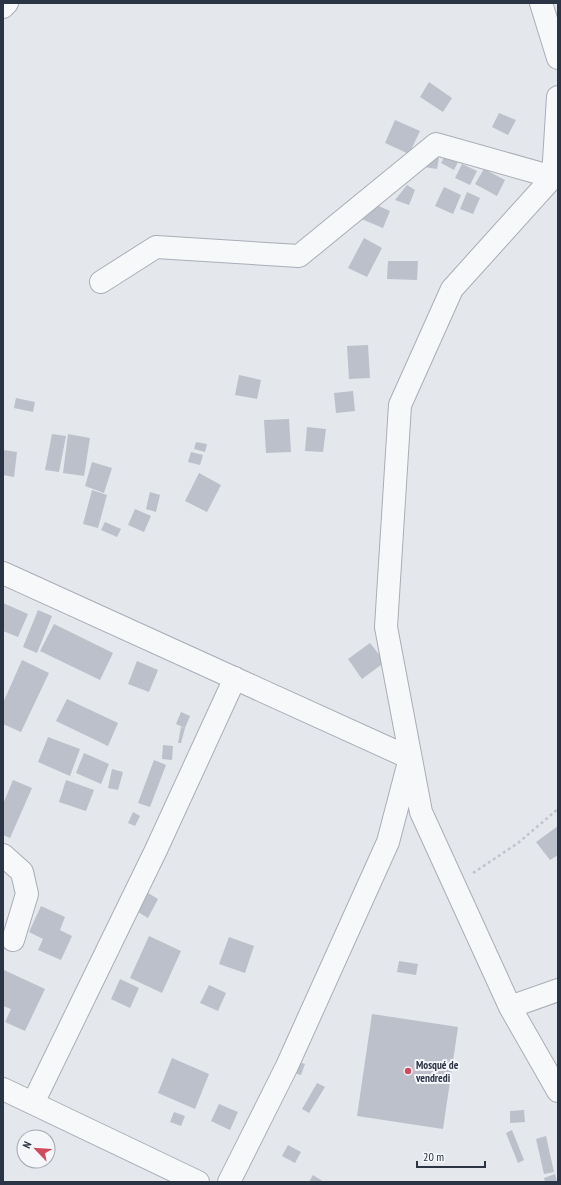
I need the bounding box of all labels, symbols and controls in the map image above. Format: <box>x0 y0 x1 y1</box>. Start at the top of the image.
place label: Mosqué de vendredi <box>415 1058 459 1085</box>
marker: Mosqué de vendredi <box>403 1066 413 1076</box>
north arrow <box>16 1129 56 1169</box>
text: N <box>19 1139 35 1150</box>
scale bar <box>417 1143 485 1169</box>
text: 20 m <box>423 1149 444 1164</box>

